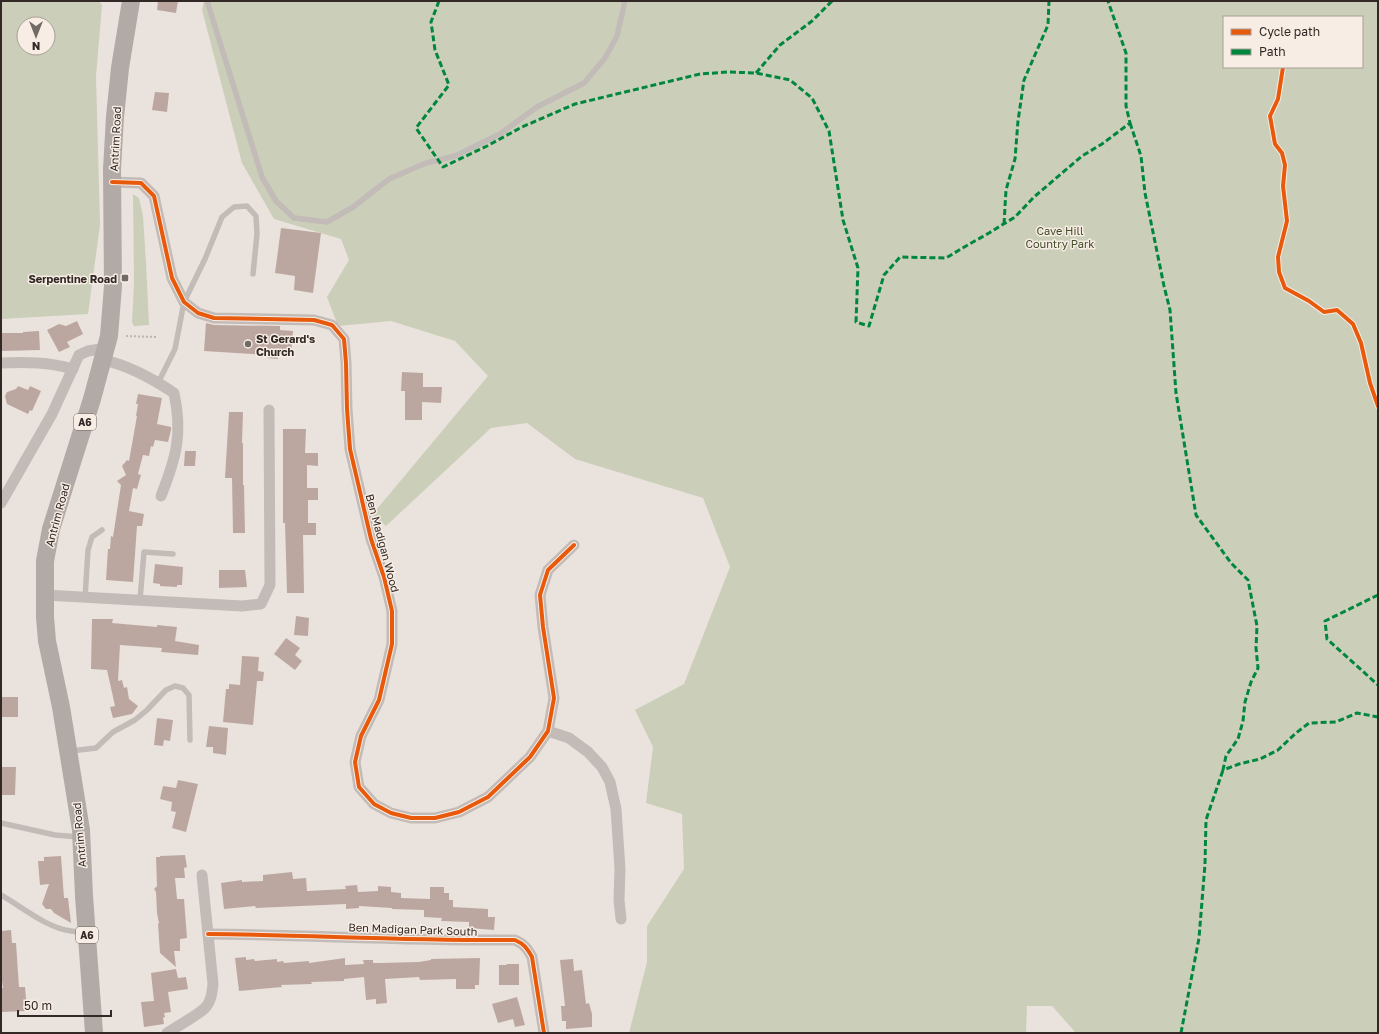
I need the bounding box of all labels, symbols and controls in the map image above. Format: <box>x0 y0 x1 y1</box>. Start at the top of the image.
north arrow <box>16 16 56 56</box>
legend <box>1223 16 1363 68</box>
text: Cycle path <box>1259 24 1320 39</box>
text: N <box>32 40 40 53</box>
text: Path <box>1259 44 1286 59</box>
street label: Antrim Road <box>107 106 123 172</box>
park label: Cave Hill Country Park <box>1025 224 1095 250</box>
place label: Serpentine Road <box>28 272 117 285</box>
marker: Serpentine Road <box>120 273 130 283</box>
place label: St Gerard's Church <box>256 332 315 358</box>
marker: St Gerard's Church <box>243 339 253 349</box>
road number: A6 <box>74 414 96 430</box>
street label: Antrim Road <box>42 482 72 548</box>
street label: Ben Madigan Wood <box>364 492 402 594</box>
street label: Antrim Road <box>70 802 88 868</box>
street label: Ben Madigan Park South <box>348 920 478 938</box>
road number: A6 <box>76 927 98 943</box>
scale bar <box>18 992 111 1018</box>
text: 50 m <box>24 998 52 1013</box>

